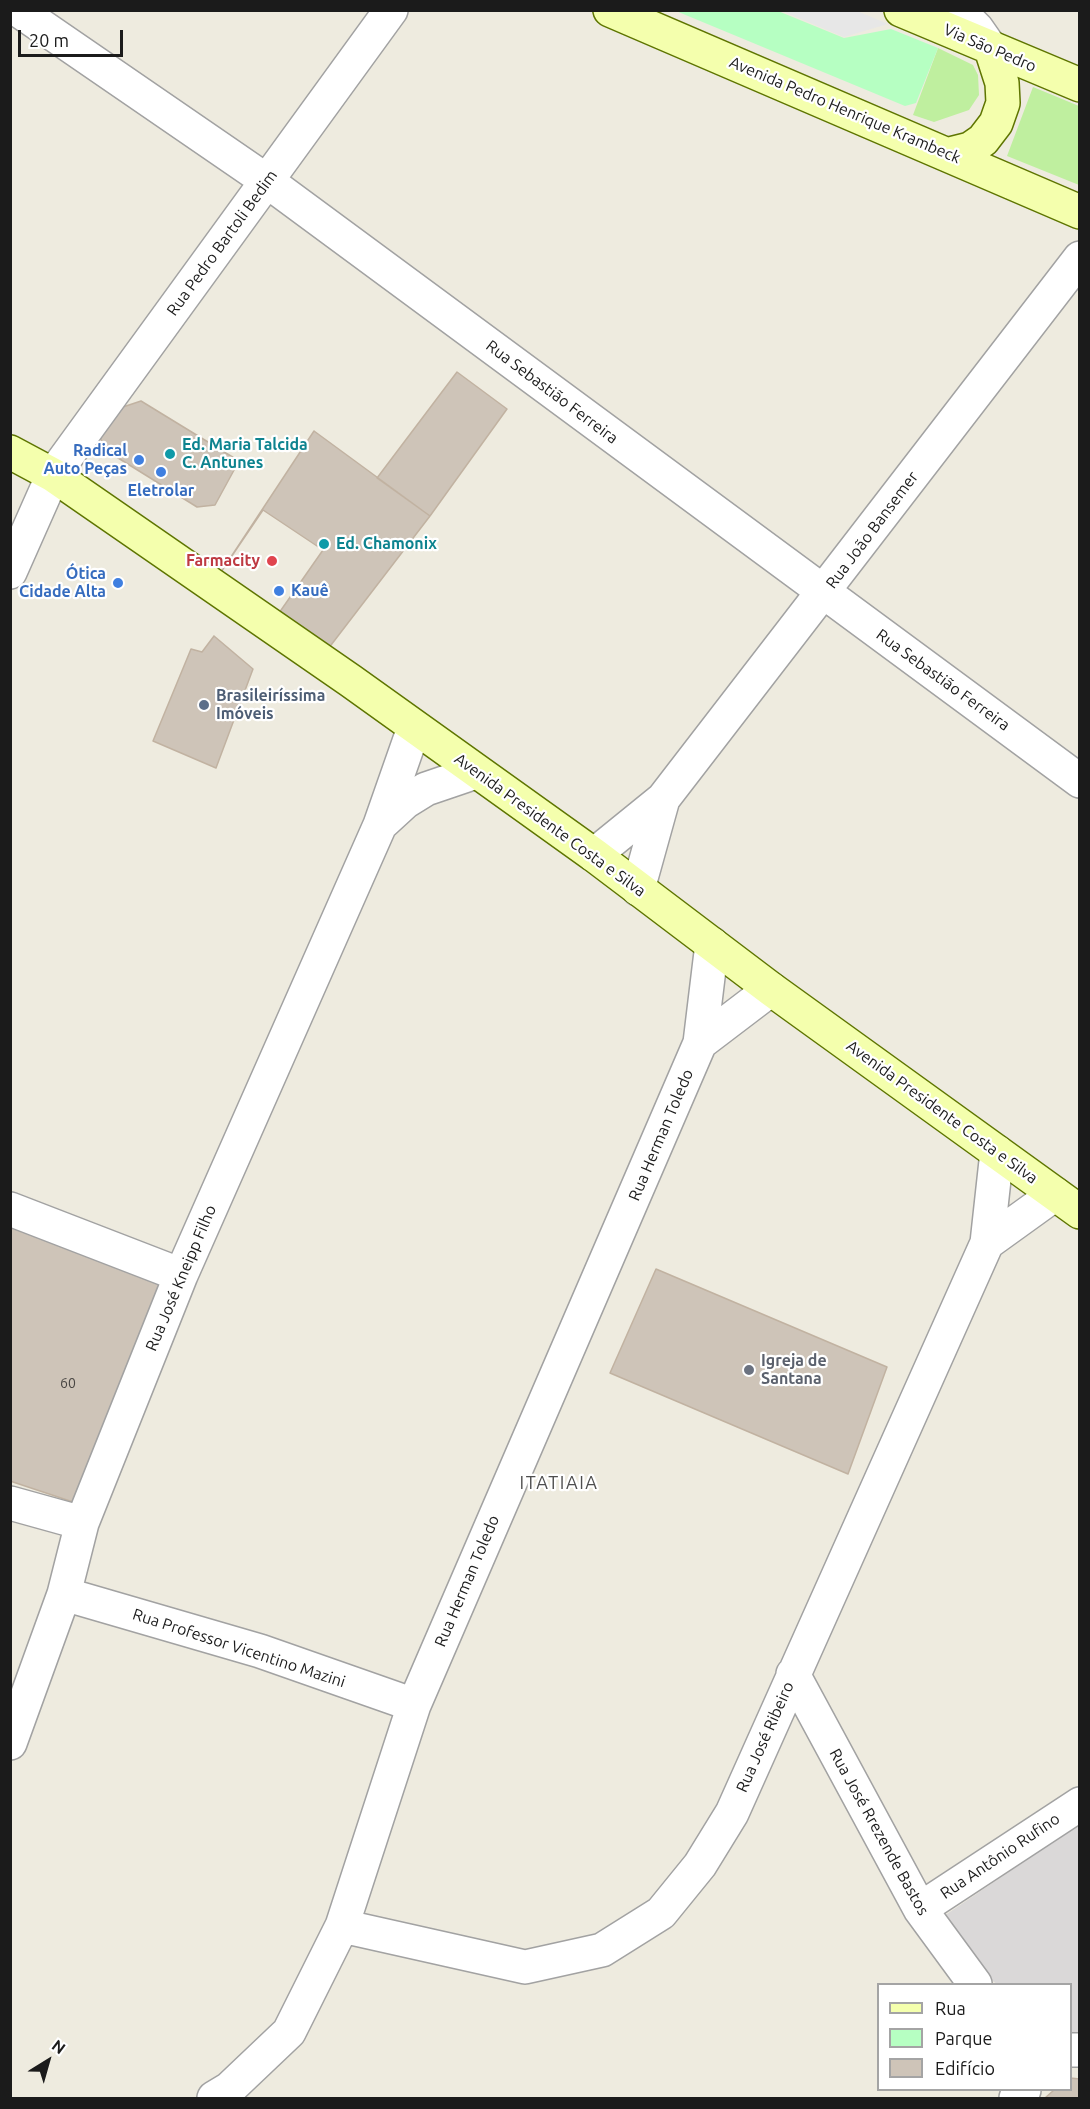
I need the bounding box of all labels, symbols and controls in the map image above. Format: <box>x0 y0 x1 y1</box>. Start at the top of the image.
scale bar <box>21 18 126 56</box>
street label: Via São Pedro <box>941 20 1039 76</box>
text: 20 m <box>29 30 69 50</box>
street label: Avenida Pedro Henrique Krambeck <box>727 52 963 168</box>
street label: Rua Pedro Bartoli Bedim <box>163 166 281 320</box>
street label: Rua Sebastião Ferreira <box>482 336 622 448</box>
place label: Ed. Maria Talcida C. Antunes <box>182 435 308 473</box>
place label: Radical Auto Peças <box>43 441 127 479</box>
marker: Ed. Maria Talcida C. Antunes <box>163 447 177 461</box>
marker: Radical Auto Peças <box>132 453 146 467</box>
marker: Eletrolar <box>154 465 168 479</box>
street label: Rua João Bansemer <box>822 468 922 592</box>
place label: Eletrolar <box>128 481 194 501</box>
place label: Ed. Chamonix <box>336 534 437 554</box>
marker: Ed. Chamonix <box>317 537 331 551</box>
place label: Farmacity <box>186 551 260 571</box>
marker: Farmacity <box>265 554 279 568</box>
place label: Ótica Cidade Alta <box>19 564 106 602</box>
marker: Ótica Cidade Alta <box>111 576 125 590</box>
place label: Kauê <box>291 581 329 601</box>
marker: Kauê <box>272 584 286 598</box>
street label: Rua Sebastião Ferreira <box>872 625 1014 735</box>
place label: Brasileiríssima Imóveis <box>216 686 325 724</box>
marker: Brasileiríssima Imóveis <box>197 698 211 712</box>
street label: Avenida Presidente Costa e Silva <box>451 749 649 901</box>
street label: Avenida Presidente Costa e Silva <box>843 1036 1041 1188</box>
street label: Rua Herman Toledo <box>625 1066 697 1204</box>
street label: Rua José Kneipp Filho <box>142 1202 220 1354</box>
place label: Igreja de Santana <box>761 1351 827 1389</box>
marker: Igreja de Santana <box>742 1363 756 1377</box>
house number: 60 <box>60 1375 76 1391</box>
district label: ITATIAIA <box>520 1472 598 1494</box>
street label: Rua Herman Toledo <box>431 1512 503 1650</box>
street label: Rua Professor Vicentino Mazini <box>130 1604 348 1692</box>
street label: Rua José Ribeiro <box>732 1679 798 1795</box>
street label: Rua José Rrezende Bastos <box>825 1745 933 1919</box>
street label: Rua Antônio Rufino <box>937 1809 1063 1903</box>
legend <box>877 1983 1072 2091</box>
text: Rua <box>935 1998 966 2018</box>
text: Parque <box>935 2028 992 2048</box>
north arrow <box>18 2031 78 2091</box>
text: N <box>49 2036 69 2057</box>
text: Edifício <box>935 2058 995 2078</box>

